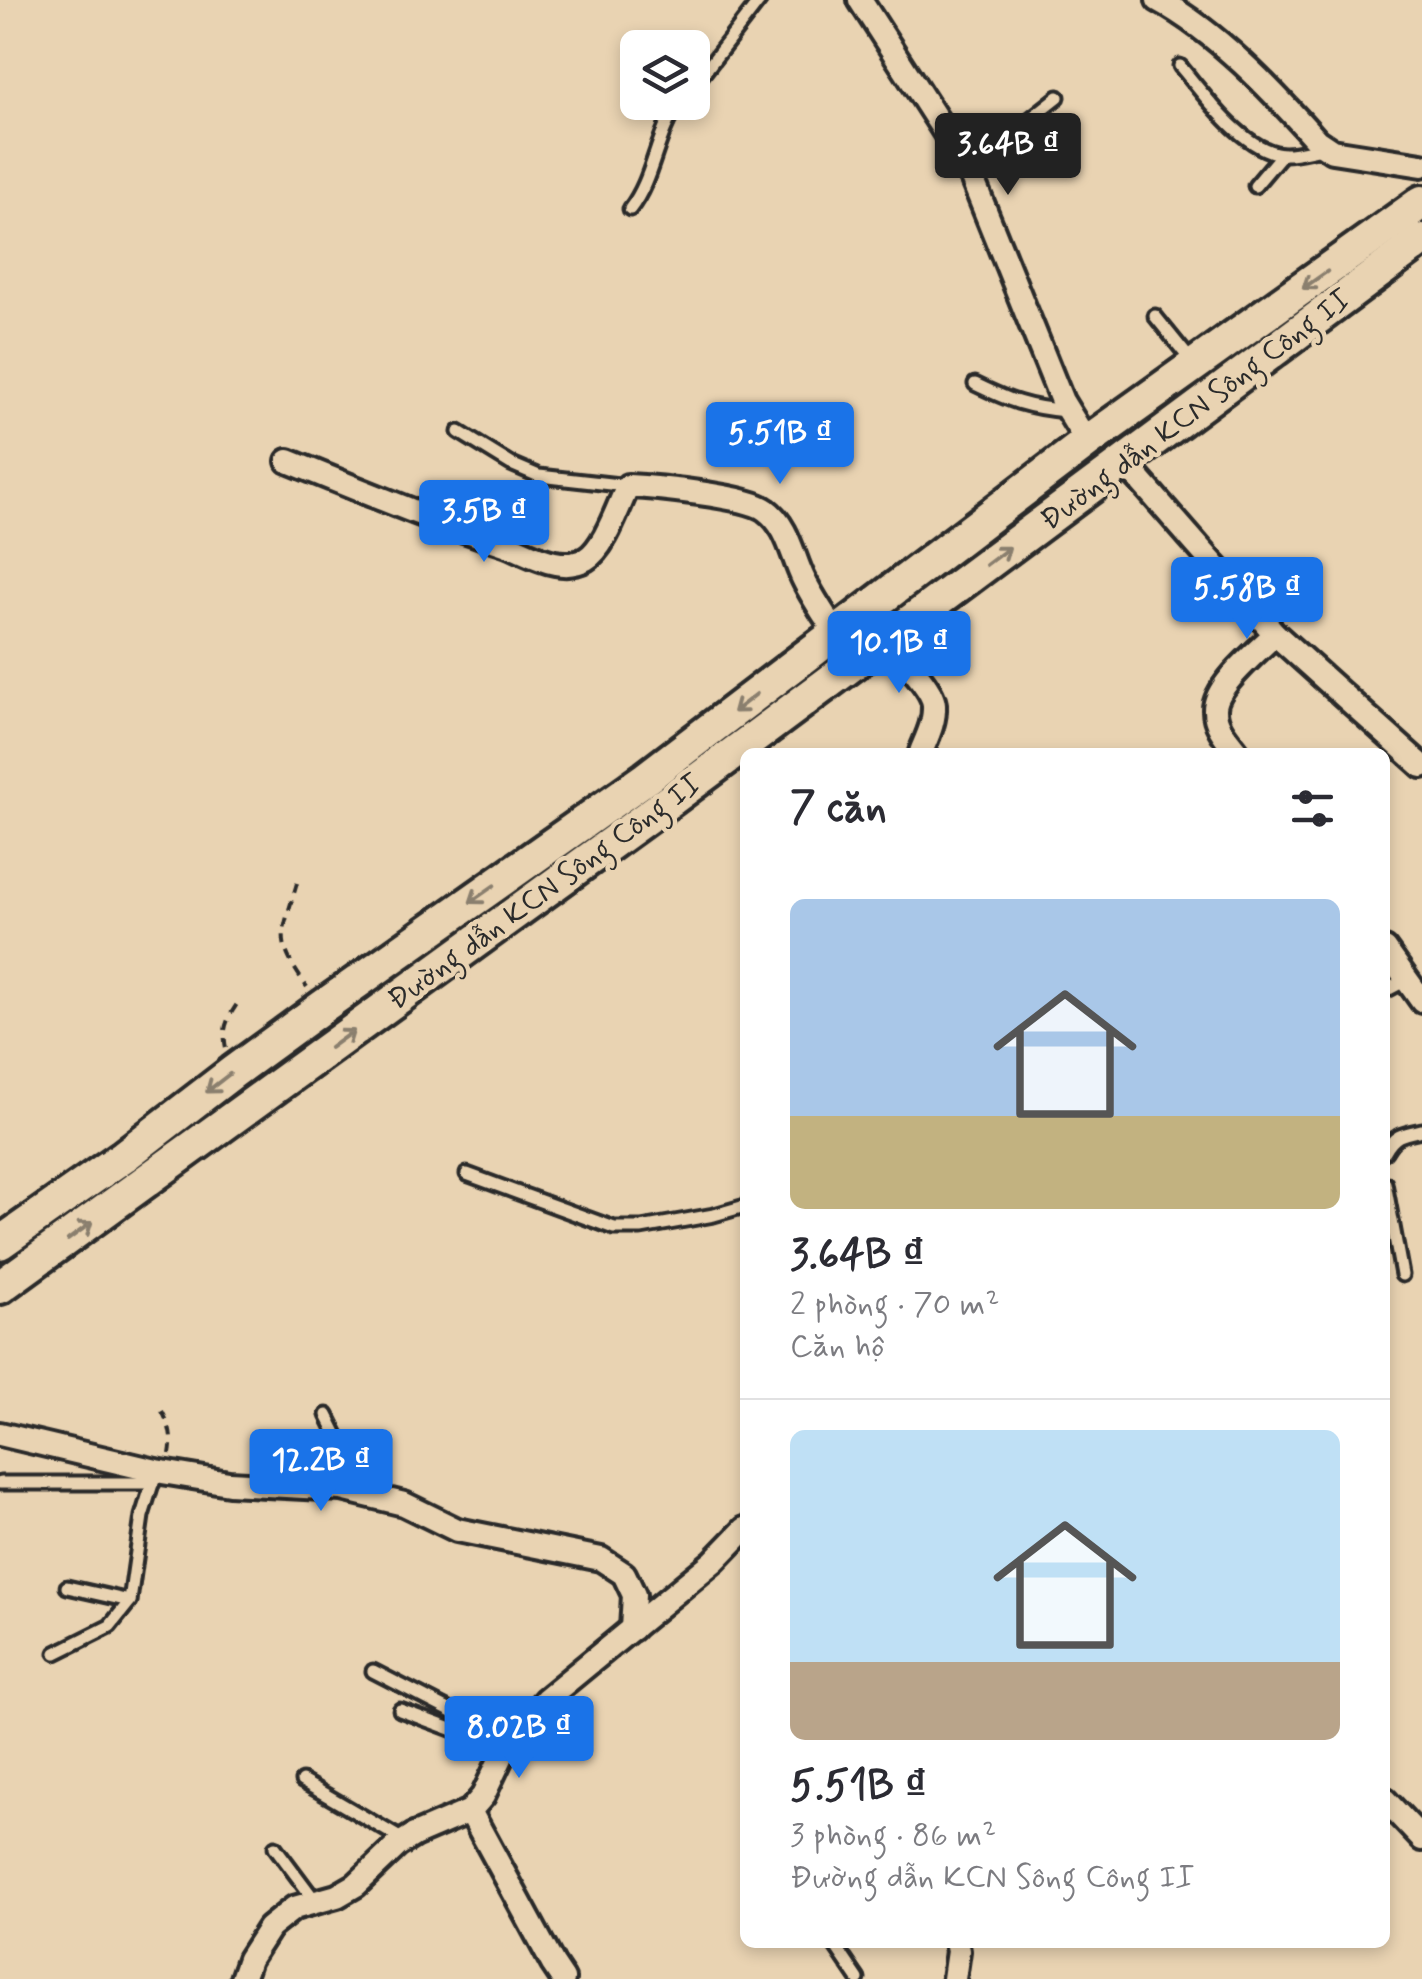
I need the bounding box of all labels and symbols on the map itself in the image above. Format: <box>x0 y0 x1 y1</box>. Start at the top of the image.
pin: 3.64B ₫ <box>916 113 1100 198</box>
one-way arrow <box>1301 269 1329 290</box>
street label: Đường dẫn KCN Sông Công II <box>1033 280 1361 542</box>
pin: 5.51B ₫ <box>688 402 872 487</box>
pin: 3.5B ₫ <box>403 480 565 565</box>
one-way arrow <box>984 545 1011 566</box>
pin: 5.58B ₫ <box>1155 557 1339 642</box>
pin: 10.1B ₫ <box>807 611 991 696</box>
one-way arrow <box>732 692 759 713</box>
street label: Đường dẫn KCN Sông Công II <box>380 765 712 1022</box>
one-way arrow <box>469 883 496 904</box>
one-way arrow <box>328 1029 355 1050</box>
one-way arrow <box>205 1073 232 1094</box>
one-way arrow <box>65 1220 93 1241</box>
pin: 12.2B ₫ <box>229 1429 413 1514</box>
pin: 8.02B ₫ <box>427 1696 611 1781</box>

